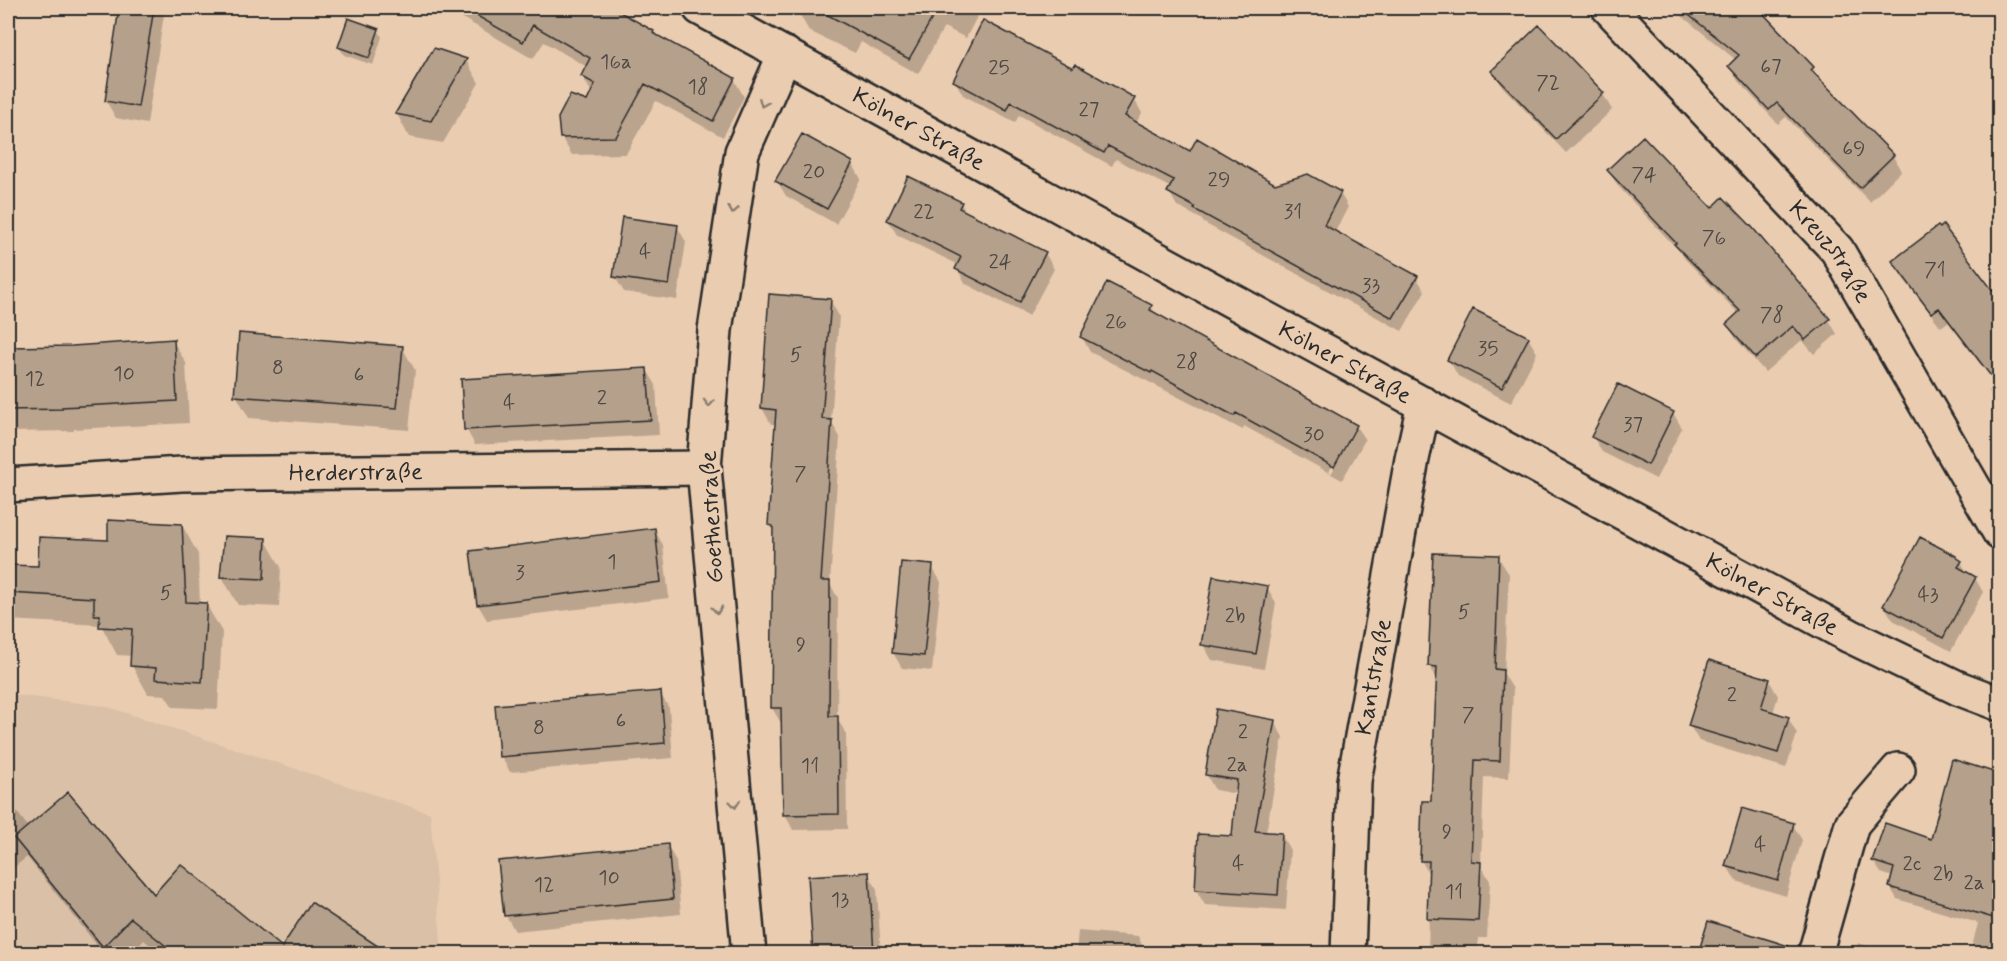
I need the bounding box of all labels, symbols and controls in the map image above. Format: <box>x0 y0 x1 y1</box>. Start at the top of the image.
house number: 16a <box>600 48 632 76</box>
house number: 67 <box>1760 53 1782 81</box>
house number: 25 <box>988 54 1010 82</box>
house number: 72 <box>1536 69 1560 97</box>
house number: 18 <box>688 73 708 101</box>
street label: Kölner Straße <box>846 81 990 179</box>
house number: 27 <box>1079 96 1099 124</box>
one-way arrow <box>758 97 770 108</box>
house number: 69 <box>1842 135 1866 163</box>
house number: 20 <box>803 158 825 186</box>
house number: 74 <box>1631 161 1657 189</box>
house number: 29 <box>1208 166 1230 194</box>
street label: Kreuzstraße <box>1781 194 1878 309</box>
house number: 22 <box>913 198 935 226</box>
house number: 31 <box>1284 198 1302 226</box>
one-way arrow <box>728 205 740 215</box>
house number: 76 <box>1702 224 1726 252</box>
house number: 4 <box>639 238 651 266</box>
house number: 24 <box>988 248 1012 276</box>
house number: 71 <box>1924 256 1946 284</box>
house number: 33 <box>1362 272 1380 300</box>
house number: 78 <box>1760 301 1784 329</box>
house number: 26 <box>1105 308 1127 336</box>
street label: Kölner Straße <box>1273 315 1417 412</box>
house number: 35 <box>1478 335 1498 363</box>
house number: 5 <box>790 341 802 369</box>
house number: 28 <box>1176 348 1198 376</box>
house number: 8 <box>272 354 284 382</box>
house number: 10 <box>113 360 135 388</box>
house number: 6 <box>354 361 364 389</box>
house number: 12 <box>25 365 45 393</box>
house number: 2 <box>597 384 607 412</box>
house number: 4 <box>503 389 515 417</box>
one-way arrow <box>703 399 716 408</box>
house number: 37 <box>1623 411 1643 439</box>
house number: 30 <box>1303 421 1325 449</box>
street label: Goethestraße <box>694 450 731 584</box>
street label: Herderstraße <box>288 457 423 490</box>
house number: 7 <box>794 460 807 488</box>
street label: Kölner Straße <box>1700 547 1844 644</box>
house number: 1 <box>607 548 617 576</box>
house number: 3 <box>515 559 525 587</box>
house number: 5 <box>160 579 172 607</box>
house number: 43 <box>1917 581 1939 609</box>
house number: 5 <box>1458 598 1470 626</box>
house number: 2b <box>1225 602 1245 630</box>
one-way arrow <box>710 606 723 615</box>
street label: Kantstraße <box>1349 616 1400 738</box>
house number: 9 <box>796 631 806 659</box>
house number: 2 <box>1727 681 1737 709</box>
house number: 7 <box>1462 701 1475 729</box>
house number: 6 <box>616 707 626 735</box>
house number: 8 <box>533 714 545 742</box>
house number: 2 <box>1238 718 1248 746</box>
house number: 2a <box>1226 751 1248 779</box>
house number: 11 <box>801 752 819 780</box>
one-way arrow <box>728 800 741 809</box>
house number: 9 <box>1442 818 1452 846</box>
house number: 4 <box>1754 831 1766 859</box>
house number: 4 <box>1232 850 1244 878</box>
house number: 2c <box>1903 850 1921 878</box>
house number: 2b <box>1933 860 1953 888</box>
house number: 10 <box>598 864 620 892</box>
house number: 2a <box>1963 869 1985 897</box>
house number: 12 <box>534 871 554 899</box>
house number: 11 <box>1445 878 1463 906</box>
house number: 13 <box>831 886 849 914</box>

